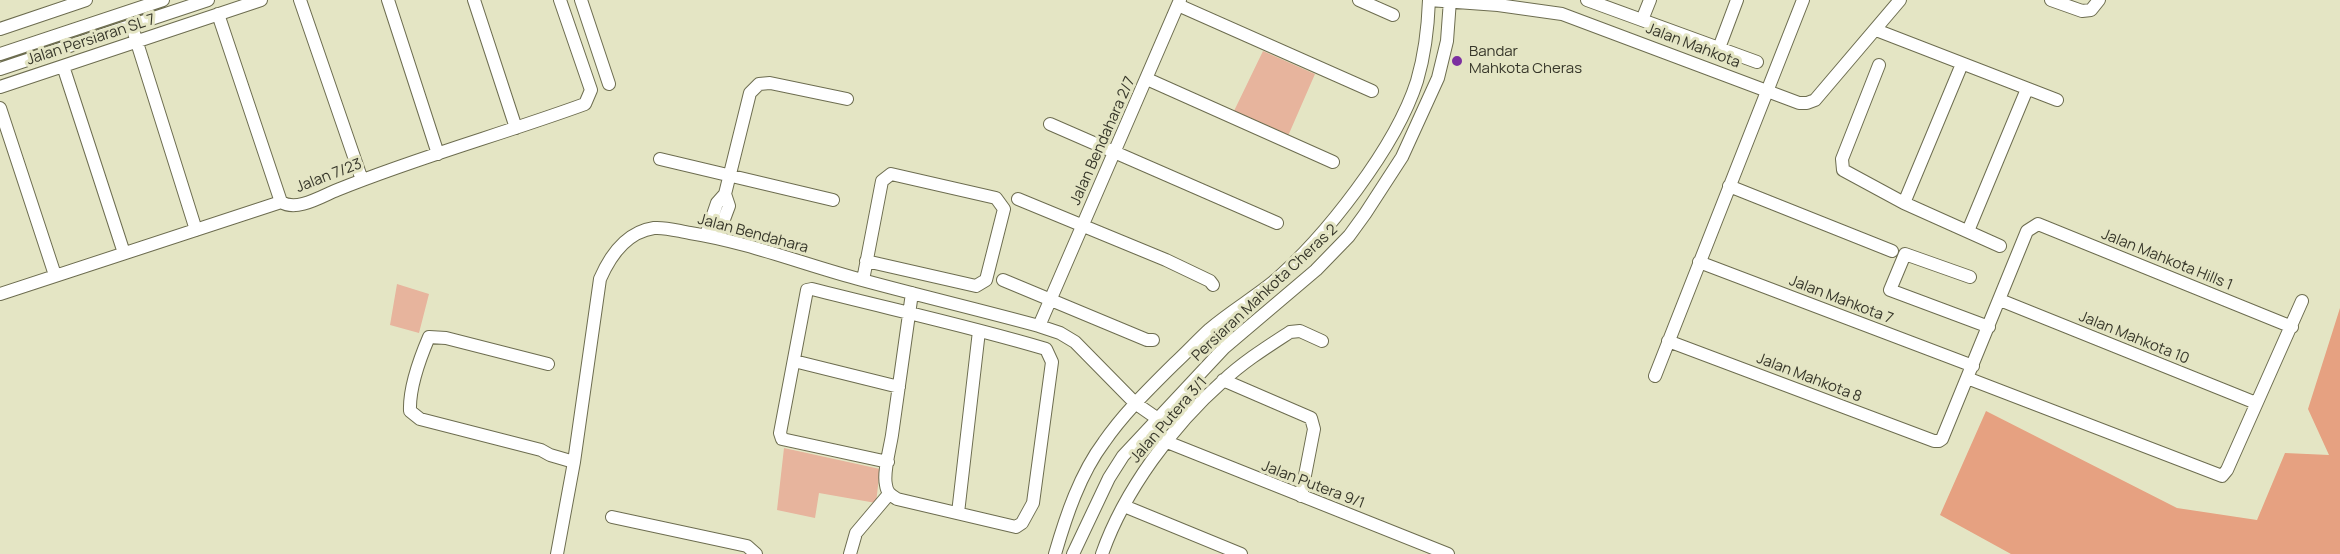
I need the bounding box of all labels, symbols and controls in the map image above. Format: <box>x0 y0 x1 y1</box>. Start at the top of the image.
street label: Jalan Persiaran SL 7 <box>24 11 158 69</box>
street label: Jalan Mahkota <box>1643 20 1743 72</box>
place label: Bandar Mahkota Cheras <box>1469 43 1582 78</box>
marker: Bandar Mahkota Cheras <box>1450 54 1464 68</box>
street label: Jalan Bendahara 2/7 <box>1067 74 1139 208</box>
street label: Jalan 7/23 <box>293 155 365 197</box>
street label: Jalan Bendahara <box>696 211 810 257</box>
street label: Persiaran Mahkota Cheras 2 <box>1188 221 1342 365</box>
street label: Jalan Mahkota Hills 1 <box>2099 225 2235 295</box>
street label: Jalan Mahkota 7 <box>1786 272 1896 328</box>
street label: Jalan Mahkota 10 <box>2076 308 2192 368</box>
street label: Jalan Mahkota 8 <box>1754 350 1864 406</box>
street label: Jalan Putera 3/1 <box>1127 373 1211 467</box>
street label: Jalan Putera 9/1 <box>1259 457 1367 513</box>

